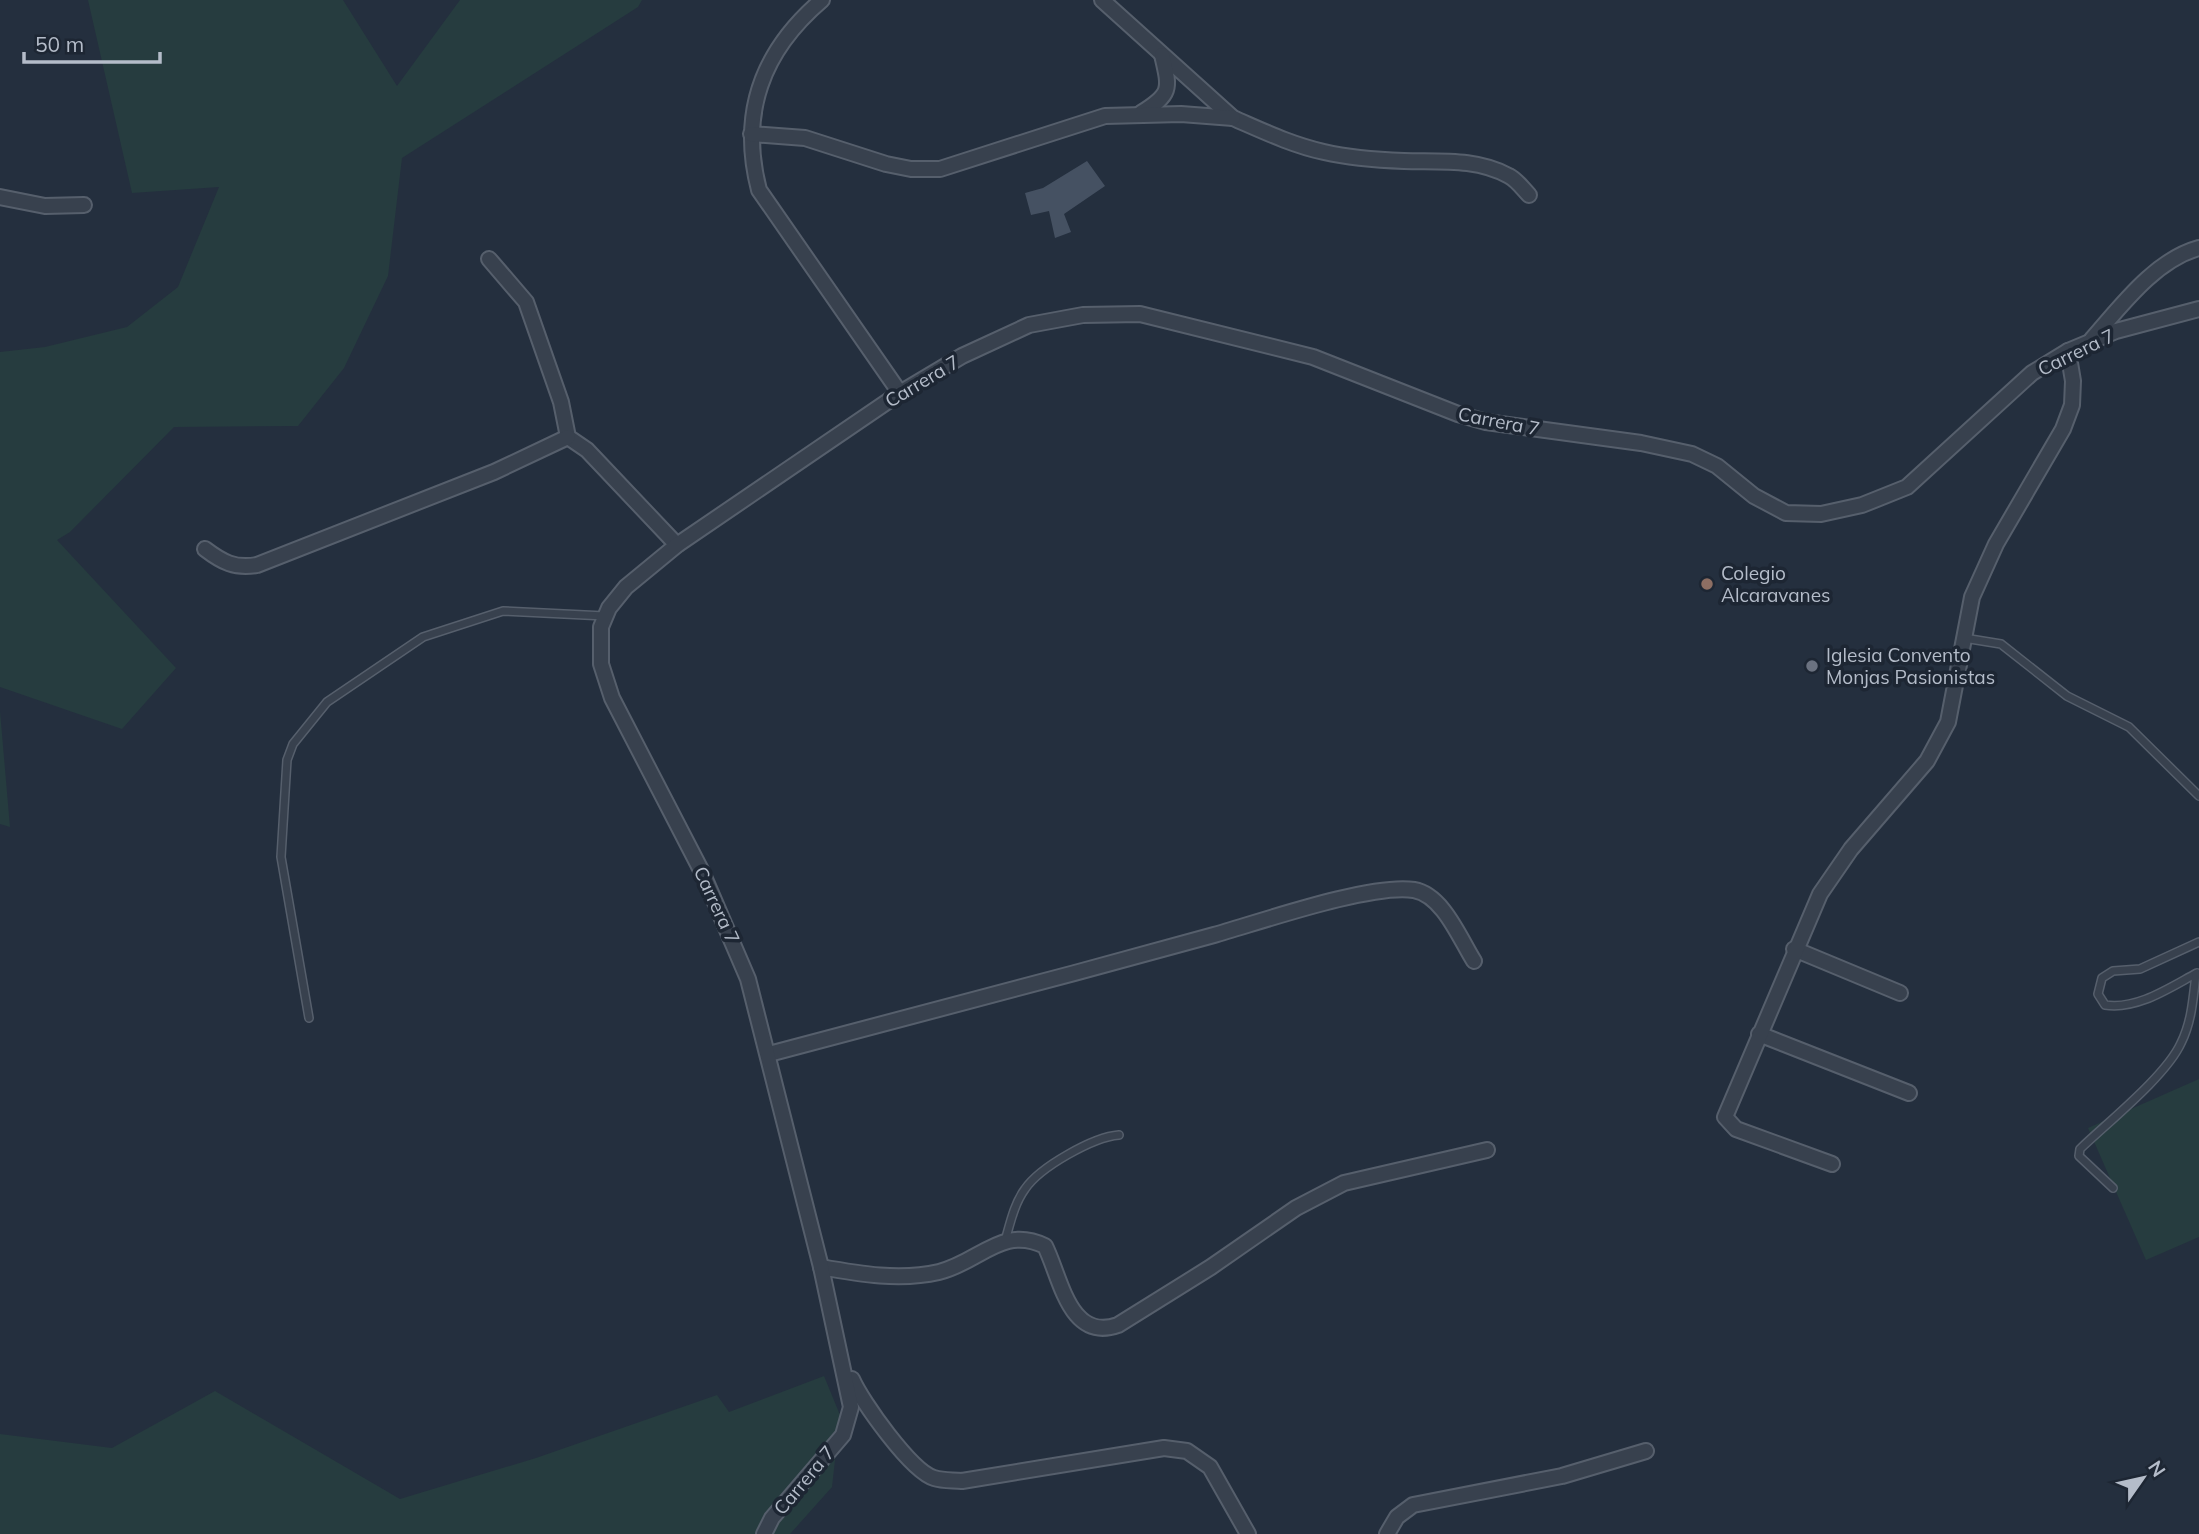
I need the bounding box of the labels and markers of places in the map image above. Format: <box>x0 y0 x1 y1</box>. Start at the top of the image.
place label: Colegio Alcaravanes <box>1721 561 1831 607</box>
marker: Colegio Alcaravanes <box>1699 576 1715 592</box>
place label: Iglesia Convento Monjas Pasionistas <box>1826 643 1995 689</box>
marker: Iglesia Convento Monjas Pasionistas <box>1804 658 1820 674</box>

